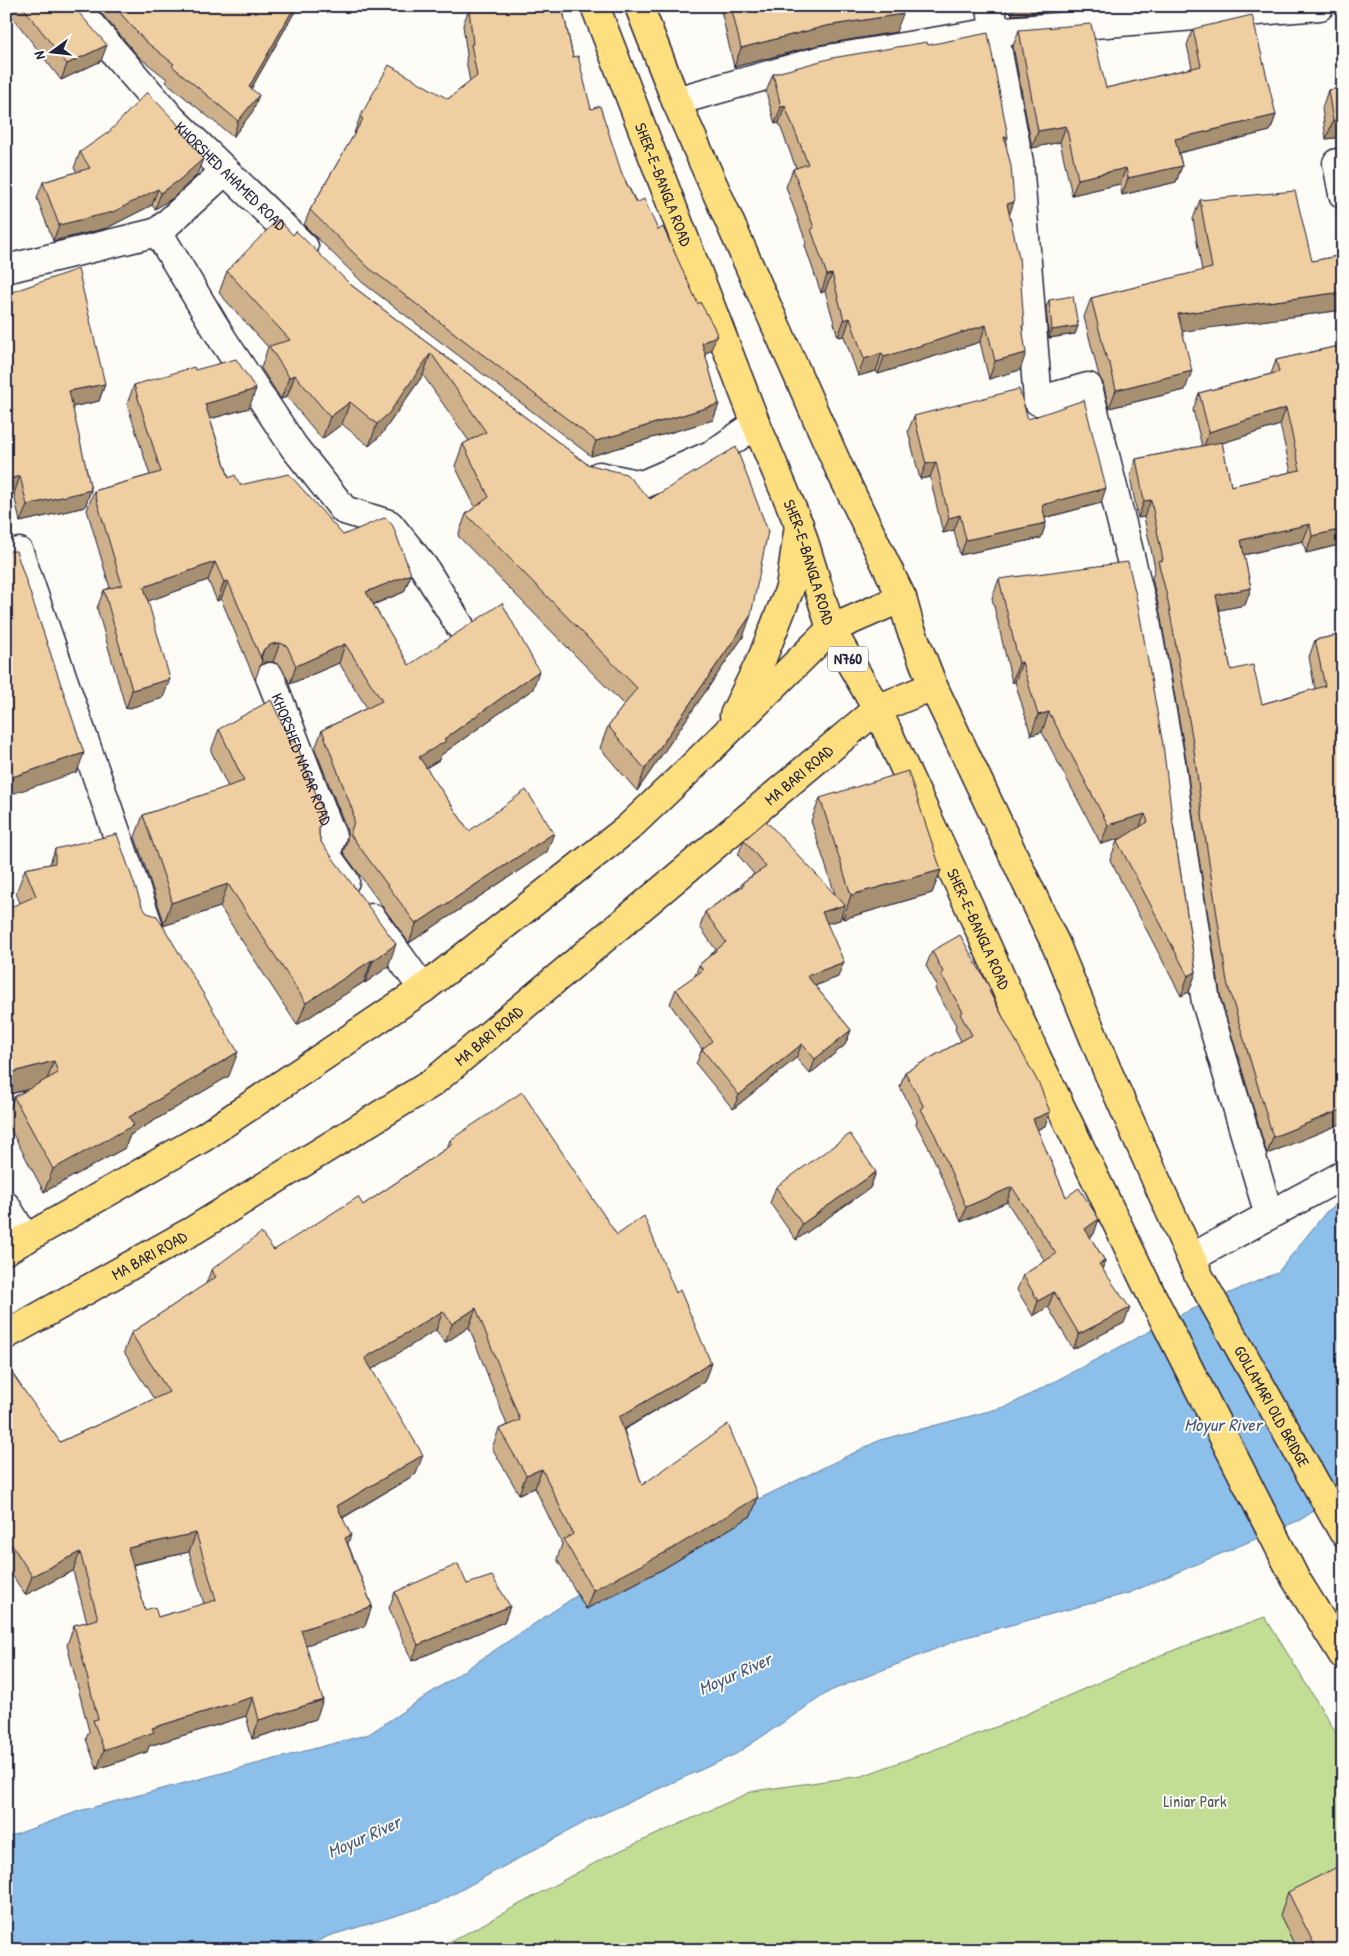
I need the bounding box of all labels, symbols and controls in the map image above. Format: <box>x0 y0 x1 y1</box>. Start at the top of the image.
north arrow <box>28 28 78 78</box>
text: N <box>29 49 49 62</box>
street label: KHORSHED AHAMED ROAD <box>170 116 291 235</box>
street label: SHER-E-BANGLA ROAD <box>630 119 697 249</box>
street label: SHER-E-BANGLA ROAD <box>778 496 840 628</box>
road number: N760 <box>828 646 868 672</box>
street label: KHORSHED NAGAR ROAD <box>266 690 338 828</box>
street label: MA BARI ROAD <box>760 739 838 810</box>
street label: SHER-E-BANGLA ROAD <box>942 865 1016 993</box>
street label: MA BARI ROAD <box>450 1000 528 1071</box>
street label: MA BARI ROAD <box>107 1225 191 1285</box>
street label: GOLLAMARI OLD BRIDGE <box>1229 1341 1315 1471</box>
water label: Moyur River <box>1184 1412 1264 1437</box>
water label: Moyur River <box>694 1646 777 1701</box>
park label: Liniar Park <box>1163 1790 1227 1812</box>
water label: Moyur River <box>323 1809 406 1864</box>

